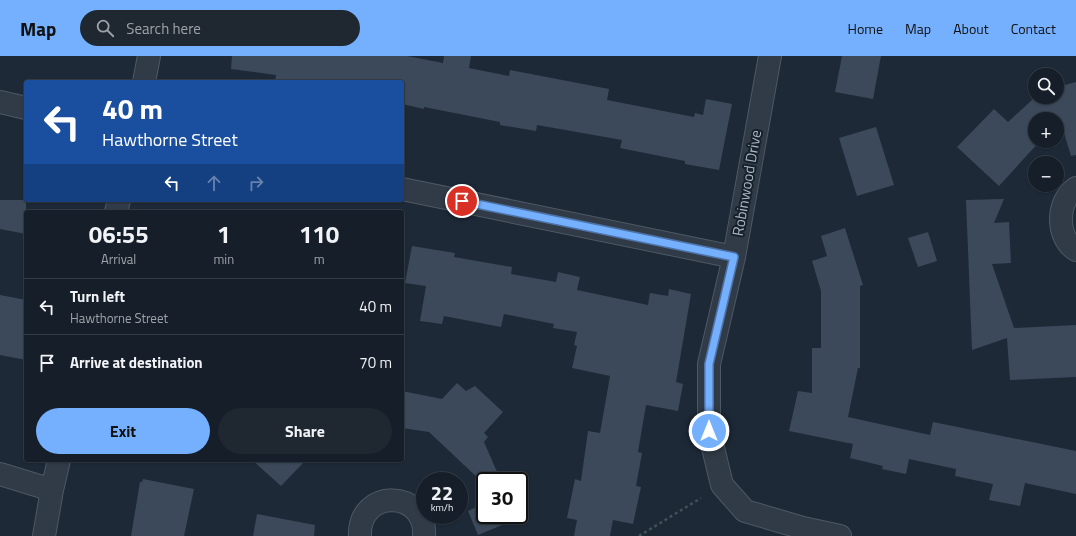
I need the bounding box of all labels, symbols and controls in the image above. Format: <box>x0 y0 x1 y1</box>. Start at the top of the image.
search box <box>80 10 360 46</box>
text: Map <box>20 14 56 43</box>
icon: search <box>94 17 116 39</box>
text: Search here <box>126 17 201 40</box>
text: Home <box>848 18 883 39</box>
text: Map <box>905 18 931 39</box>
text: About <box>953 18 989 39</box>
text: Contact <box>1011 18 1056 39</box>
map controls <box>1028 68 1064 192</box>
button: search <box>1028 68 1064 104</box>
text: 40 m <box>102 87 163 130</box>
icon: left <box>36 96 88 148</box>
button: + <box>1028 112 1064 148</box>
text: Hawthorne Street <box>102 126 238 153</box>
street label: Robinwood Drive <box>726 128 767 238</box>
button: − <box>1028 156 1064 192</box>
icon: left <box>161 172 183 194</box>
icon: ahead <box>203 172 225 194</box>
icon: right <box>245 172 267 194</box>
pin <box>445 184 479 218</box>
icon: arrive <box>451 190 473 212</box>
text: 06:55 <box>89 216 149 252</box>
text: 1 <box>217 216 231 252</box>
text: 110 <box>299 216 339 252</box>
text: Arrival <box>101 249 136 269</box>
text: min <box>213 249 234 269</box>
text: m <box>314 249 325 269</box>
text: Turn left <box>70 285 125 308</box>
text: 40 m <box>359 295 392 318</box>
icon: left <box>36 296 58 318</box>
text: Hawthorne Street <box>70 308 168 328</box>
text: Arrive at destination <box>70 351 203 374</box>
text: 70 m <box>359 351 392 374</box>
icon: arrive <box>36 352 58 374</box>
button: Exit <box>36 408 210 454</box>
button: Share <box>218 408 392 454</box>
position arrow <box>688 410 730 452</box>
speed limit sign: 30 <box>476 472 528 524</box>
text: 22 <box>431 477 453 508</box>
text: km/h <box>431 500 453 515</box>

